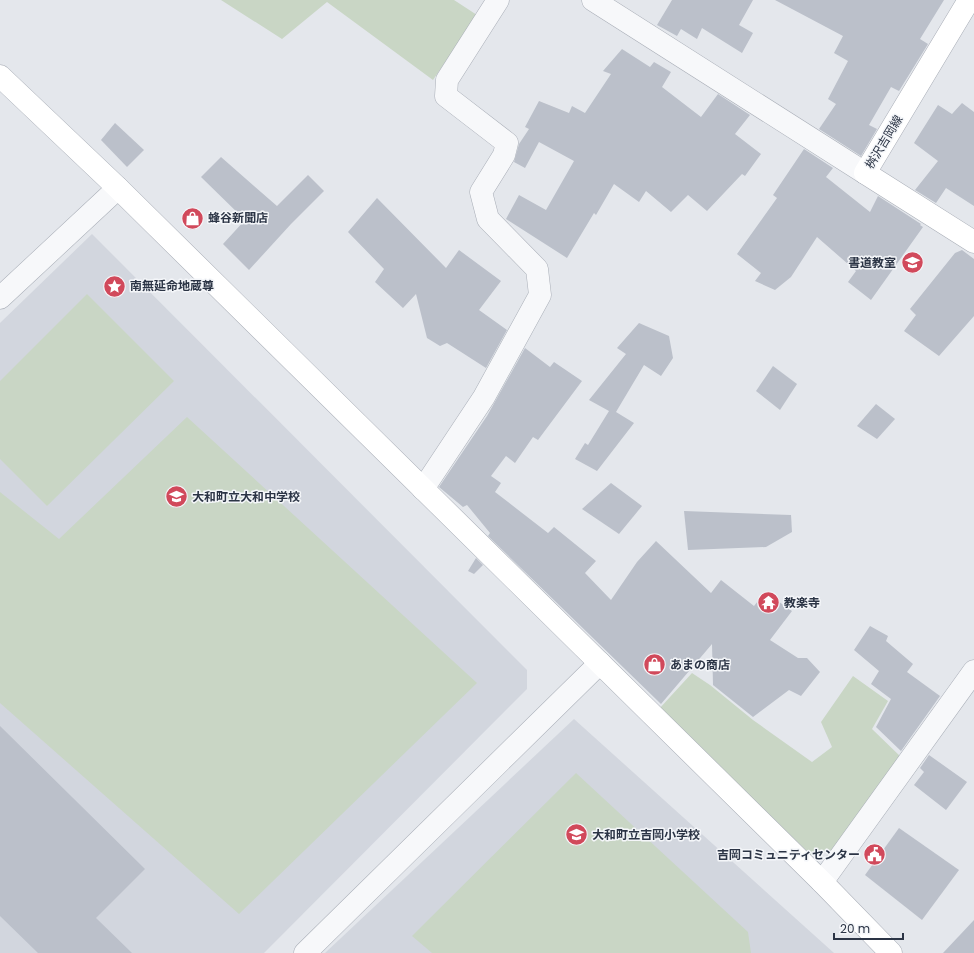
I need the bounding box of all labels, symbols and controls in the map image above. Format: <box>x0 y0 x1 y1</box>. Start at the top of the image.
street label: 桝沢吉岡線 <box>861 112 906 172</box>
shop icon: 蜂谷新聞店 <box>179 205 205 231</box>
place label: 蜂谷新聞店 <box>208 209 268 226</box>
school or university icon: 書道教室 <box>899 250 925 276</box>
place label: 書道教室 <box>848 254 896 271</box>
place icon: 南無延命地蔵尊 <box>102 273 128 299</box>
place label: 南無延命地蔵尊 <box>130 277 214 294</box>
school or university icon: 大和町立大和中学校 <box>164 484 190 510</box>
place label: 大和町立大和中学校 <box>192 488 300 505</box>
temple icon: 教楽寺 <box>755 590 781 616</box>
place label: 教楽寺 <box>784 594 820 611</box>
shop icon: あまの商店 <box>642 652 668 678</box>
place label: あまの商店 <box>670 656 730 673</box>
school or university icon: 大和町立吉岡小学校 <box>564 822 590 848</box>
place label: 大和町立吉岡小学校 <box>592 826 700 843</box>
public building icon: 吉岡コミュニティセンター <box>862 842 888 868</box>
place label: 吉岡コミュニティセンター <box>717 846 860 863</box>
scale bar <box>834 915 903 941</box>
text: 20 m <box>840 920 870 937</box>

